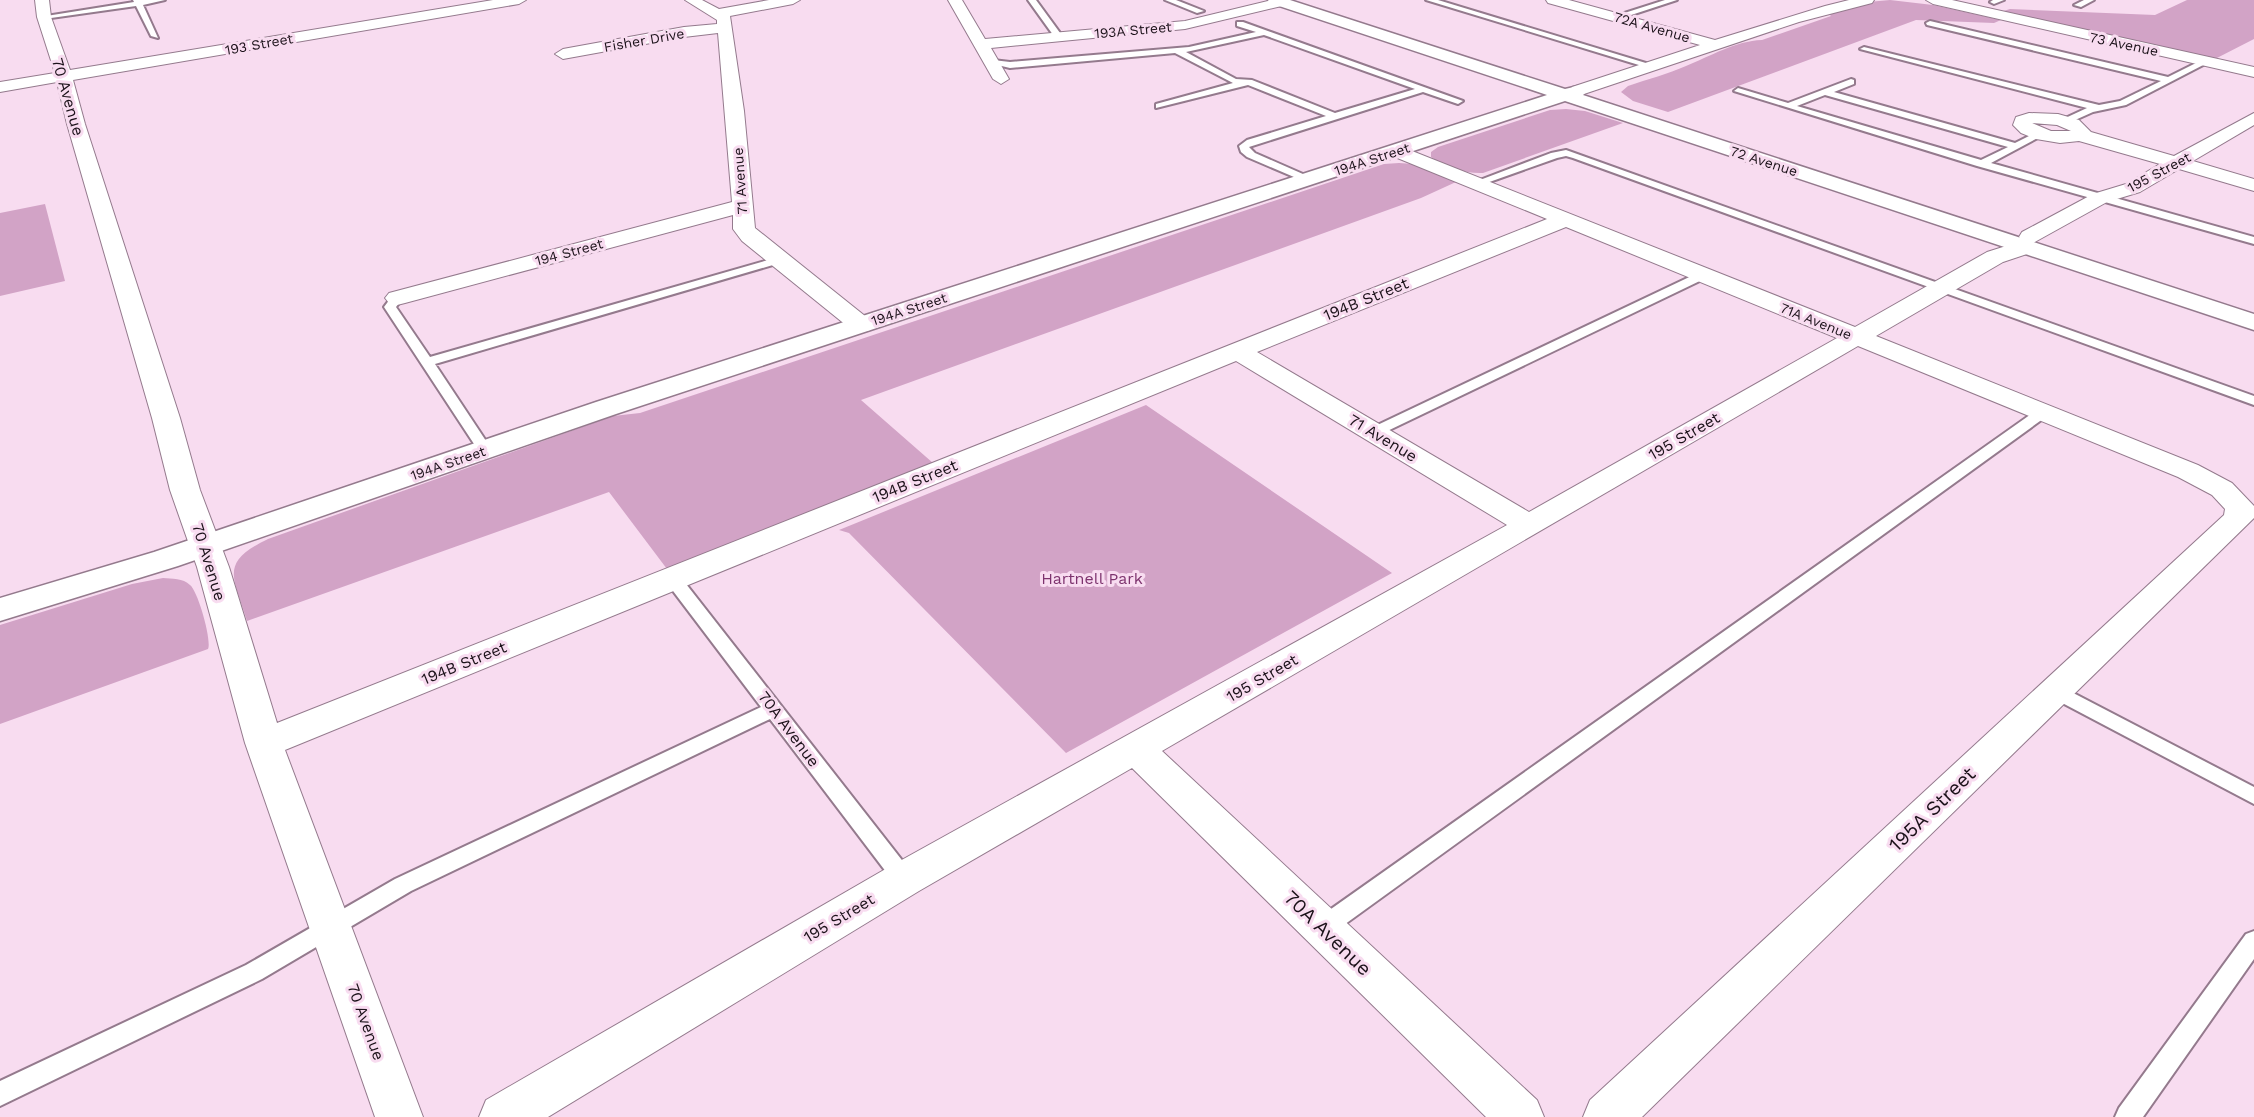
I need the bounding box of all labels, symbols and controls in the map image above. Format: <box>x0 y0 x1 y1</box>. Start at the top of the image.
street label: 72A Avenue <box>1612 8 1692 46</box>
street label: 193A Street <box>1094 19 1172 41</box>
street label: Fisher Drive <box>603 25 685 55</box>
street label: 73 Avenue <box>2088 29 2160 59</box>
street label: 193 Street <box>224 30 294 58</box>
street label: 70 Avenue <box>48 56 88 138</box>
street label: 194A Street <box>1332 139 1412 179</box>
street label: 72 Avenue <box>1728 143 1800 179</box>
street label: 71 Avenue <box>730 147 750 215</box>
street label: 195 Street <box>2125 149 2193 195</box>
street label: 194 Street <box>533 235 605 269</box>
street label: 194B Street <box>1321 273 1412 325</box>
street label: 194A Street <box>869 289 949 329</box>
street label: 71A Avenue <box>1778 299 1854 343</box>
street label: 195 Street <box>1645 408 1723 464</box>
street label: 71 Avenue <box>1345 410 1421 466</box>
street label: 194A Street <box>408 443 488 483</box>
street label: 194B Street <box>870 455 961 507</box>
street label: 70 Avenue <box>188 521 230 603</box>
park label: Hartnell Park <box>1041 569 1143 588</box>
street label: 194B Street <box>419 637 510 689</box>
street label: 195 Street <box>1223 650 1301 706</box>
street label: 70A Avenue <box>754 687 824 771</box>
street label: 195A Street <box>1884 761 1981 856</box>
street label: 70A Avenue <box>1279 885 1377 981</box>
street label: 195 Street <box>800 889 878 946</box>
street label: 70 Avenue <box>343 981 389 1063</box>

